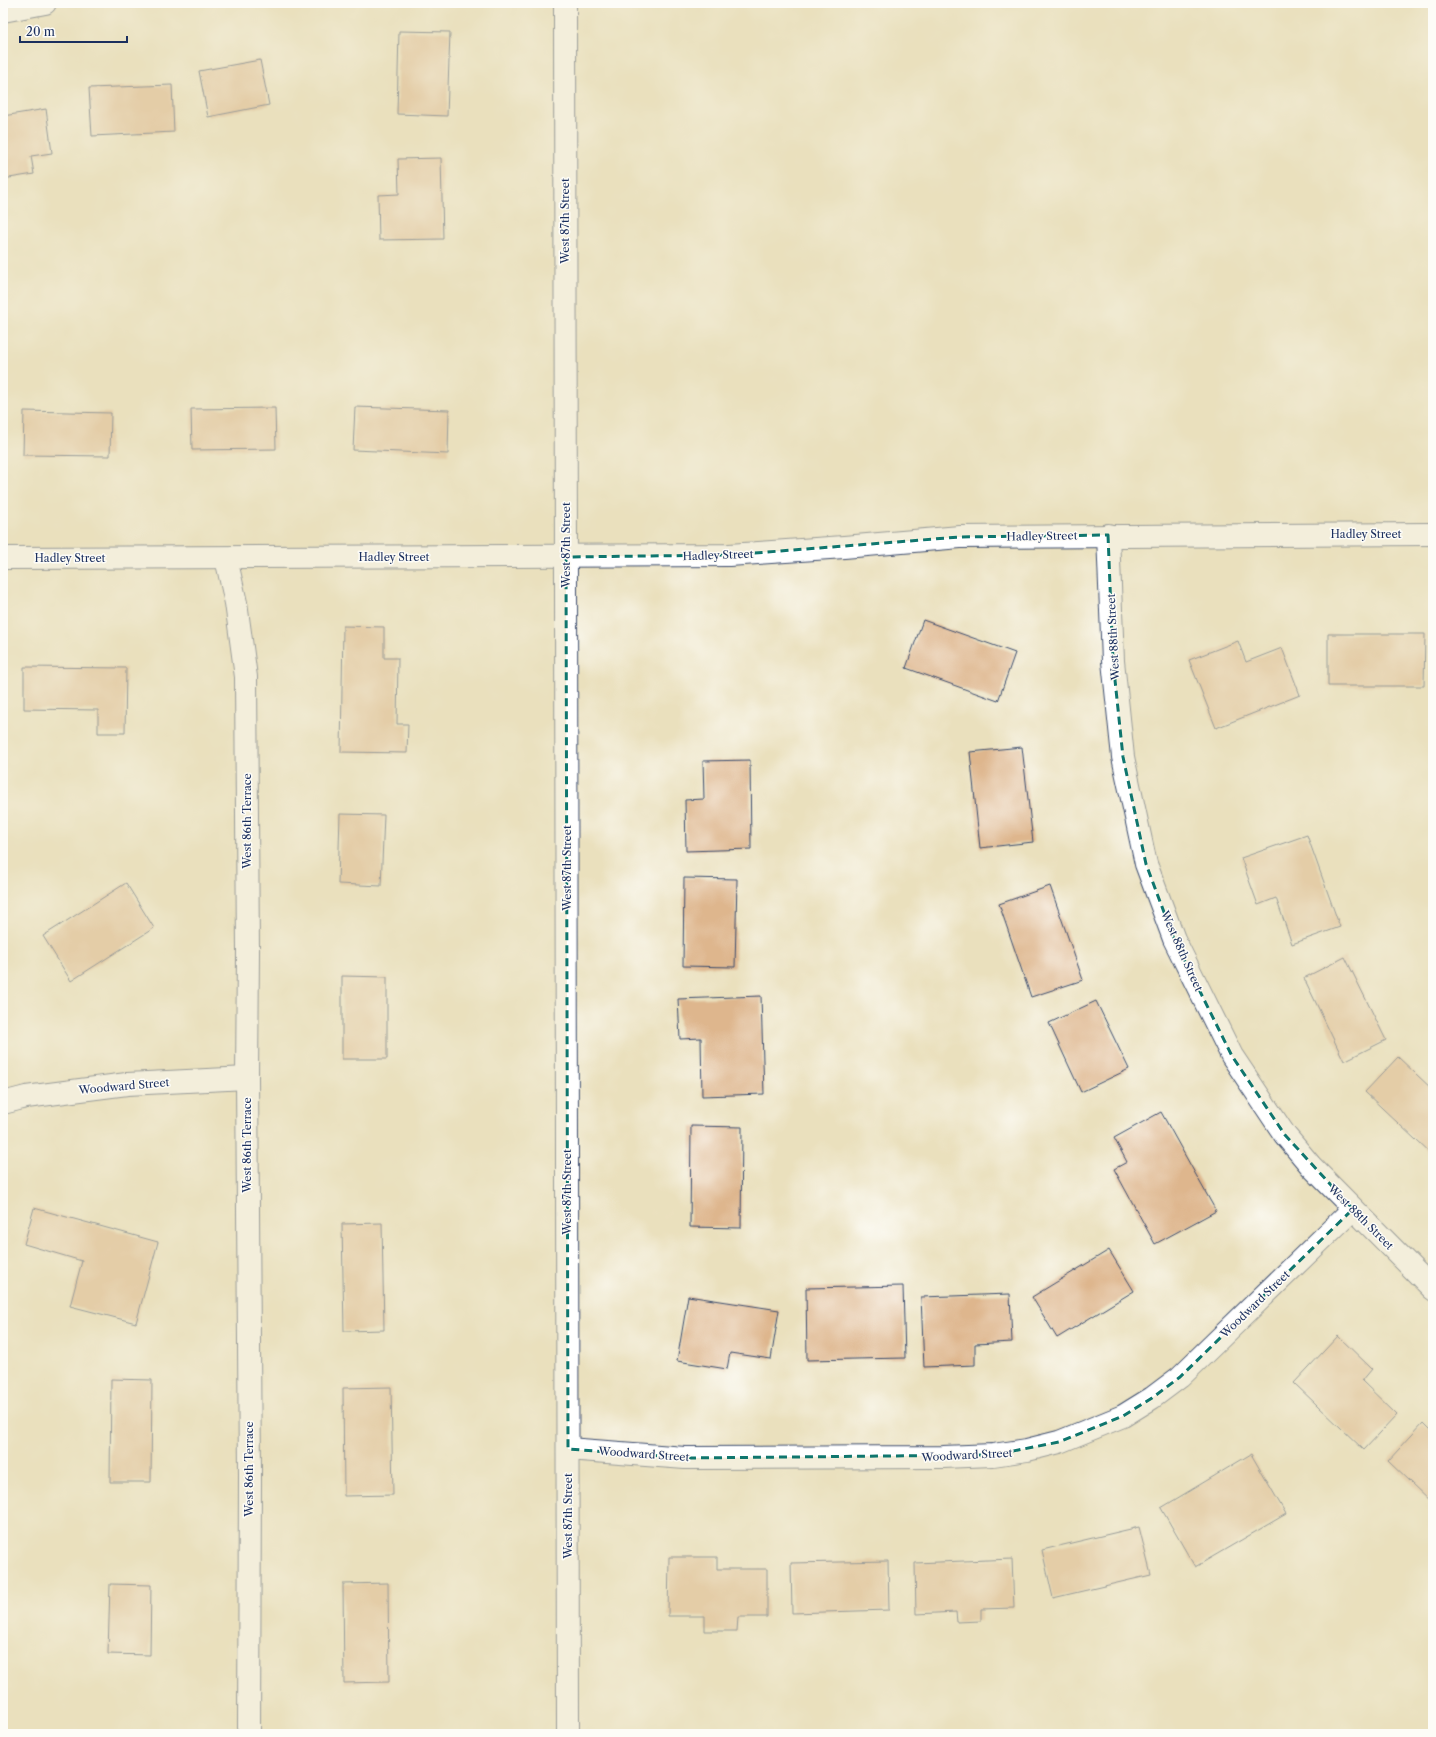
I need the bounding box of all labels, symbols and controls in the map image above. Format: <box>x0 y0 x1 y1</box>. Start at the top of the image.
scale bar <box>20 18 127 44</box>
text: 20 m <box>26 24 55 39</box>
street label: West 87th Street <box>558 178 572 265</box>
street label: West 87th Street <box>559 502 573 589</box>
street label: Hadley Street <box>1331 527 1402 541</box>
street label: Hadley Street <box>1006 528 1078 544</box>
street label: Hadley Street <box>682 547 754 563</box>
street label: Hadley Street <box>359 550 430 564</box>
street label: Hadley Street <box>35 551 106 565</box>
street label: West 88th Street <box>1104 593 1122 682</box>
street label: West 86th Terrace <box>240 773 254 870</box>
street label: West 87th Street <box>560 825 574 912</box>
street label: West 88th Street <box>1158 908 1206 994</box>
street label: Woodward Street <box>77 1075 170 1097</box>
street label: West 86th Terrace <box>240 1097 254 1194</box>
street label: West 87th Street <box>560 1149 574 1236</box>
street label: West 88th Street <box>1325 1181 1397 1253</box>
street label: Woodward Street <box>1217 1267 1293 1341</box>
street label: West 86th Terrace <box>242 1421 256 1518</box>
street label: Woodward Street <box>597 1444 690 1464</box>
street label: Woodward Street <box>920 1446 1013 1464</box>
street label: West 87th Street <box>561 1473 575 1560</box>

